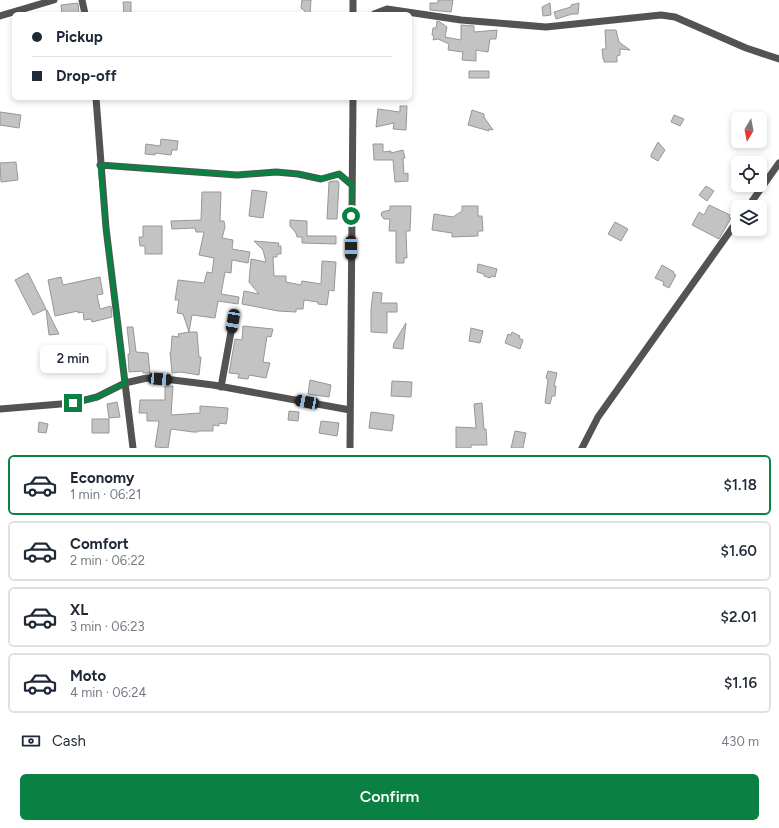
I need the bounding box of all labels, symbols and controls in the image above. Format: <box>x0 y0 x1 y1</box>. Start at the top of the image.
text: Pickup <box>56 28 103 46</box>
text: Drop-off <box>56 67 117 85</box>
north arrow <box>731 112 767 148</box>
map controls <box>731 112 767 236</box>
button: locate <box>731 156 767 192</box>
button: layers <box>731 200 767 236</box>
route start <box>342 207 360 225</box>
car <box>345 236 357 260</box>
car <box>225 308 241 334</box>
callout: 2 min <box>40 345 106 373</box>
text: 2 min <box>57 351 89 366</box>
car <box>148 372 172 386</box>
route end <box>64 394 82 412</box>
car <box>294 394 320 410</box>
icon: car <box>22 467 58 503</box>
text: Economy <box>70 469 135 487</box>
text: $1.18 <box>723 476 757 494</box>
text: 1 min · 06:21 <box>70 487 141 502</box>
icon: car <box>22 533 58 569</box>
text: Comfort <box>70 535 129 553</box>
text: $1.60 <box>721 542 757 560</box>
text: 2 min · 06:22 <box>70 553 145 568</box>
icon: car <box>22 599 58 635</box>
text: XL <box>70 601 88 619</box>
text: $2.01 <box>721 608 757 626</box>
text: 3 min · 06:23 <box>70 619 145 634</box>
icon: car <box>22 665 58 701</box>
text: Moto <box>70 667 106 685</box>
text: $1.16 <box>724 674 757 692</box>
text: 4 min · 06:24 <box>70 685 147 700</box>
icon: cash <box>20 730 42 752</box>
text: Cash <box>52 732 86 750</box>
text: 430 m <box>721 734 759 749</box>
button: Confirm <box>20 774 759 820</box>

